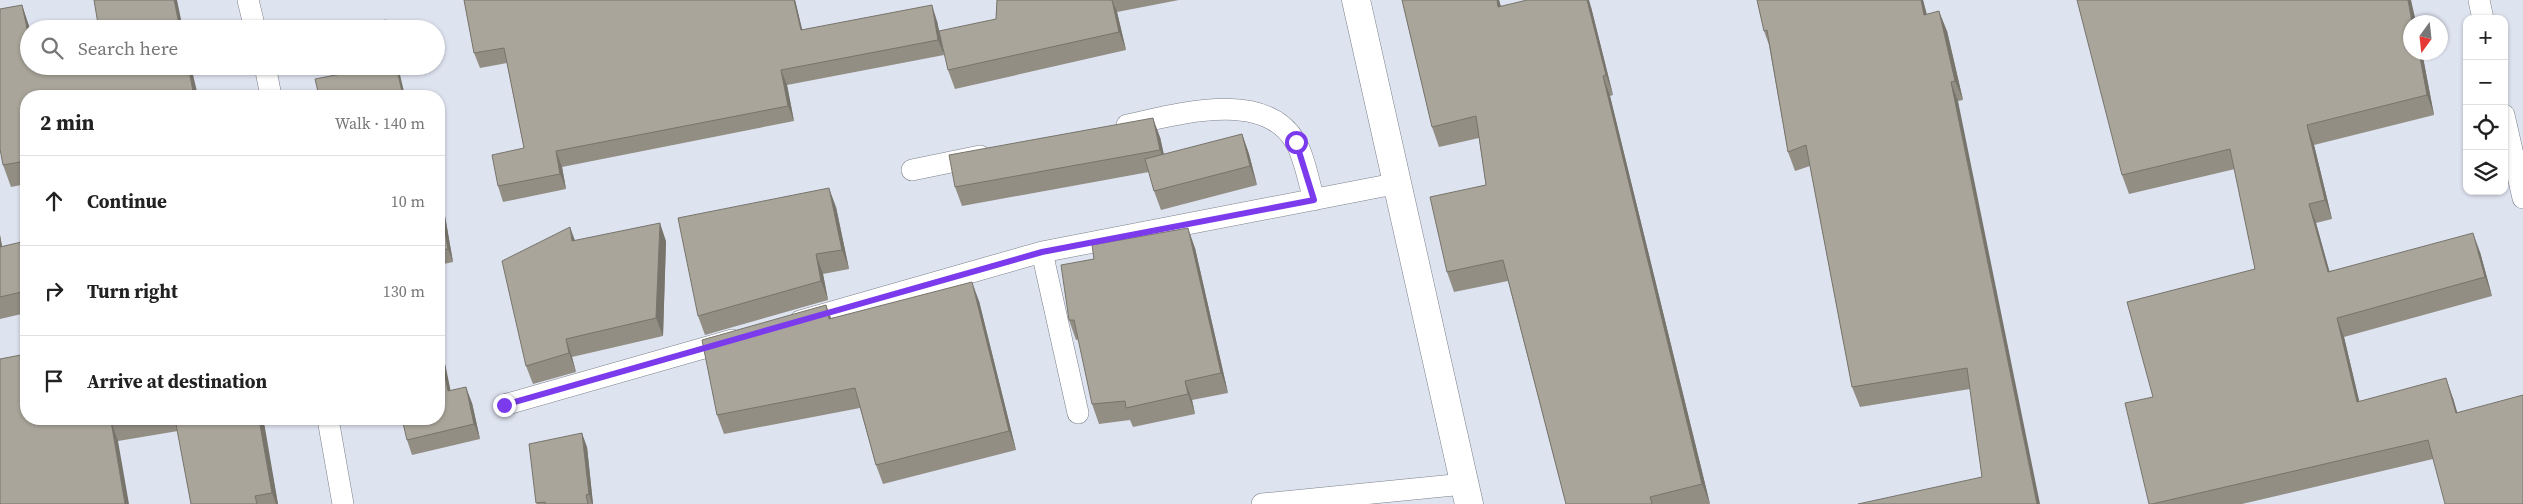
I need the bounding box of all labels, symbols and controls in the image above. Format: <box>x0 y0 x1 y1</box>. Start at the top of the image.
north arrow <box>2403 15 2448 60</box>
map controls <box>2463 15 2508 195</box>
button: + <box>2463 15 2508 60</box>
search box <box>20 20 445 75</box>
icon: search <box>38 34 66 62</box>
text: Search here <box>78 35 178 61</box>
button: − <box>2463 60 2508 105</box>
button: locate <box>2463 105 2508 150</box>
text: 2 min <box>40 108 95 137</box>
text: Walk · 140 m <box>335 112 425 134</box>
route start <box>1285 131 1308 154</box>
button: layers <box>2463 150 2508 195</box>
icon: ahead <box>40 187 68 215</box>
text: Continue <box>87 188 167 214</box>
text: 10 m <box>391 190 425 212</box>
icon: right <box>40 277 68 305</box>
text: Turn right <box>87 278 178 304</box>
text: 130 m <box>383 280 425 302</box>
icon: arrive <box>40 367 68 395</box>
text: Arrive at destination <box>87 368 267 394</box>
route end <box>493 394 516 417</box>

